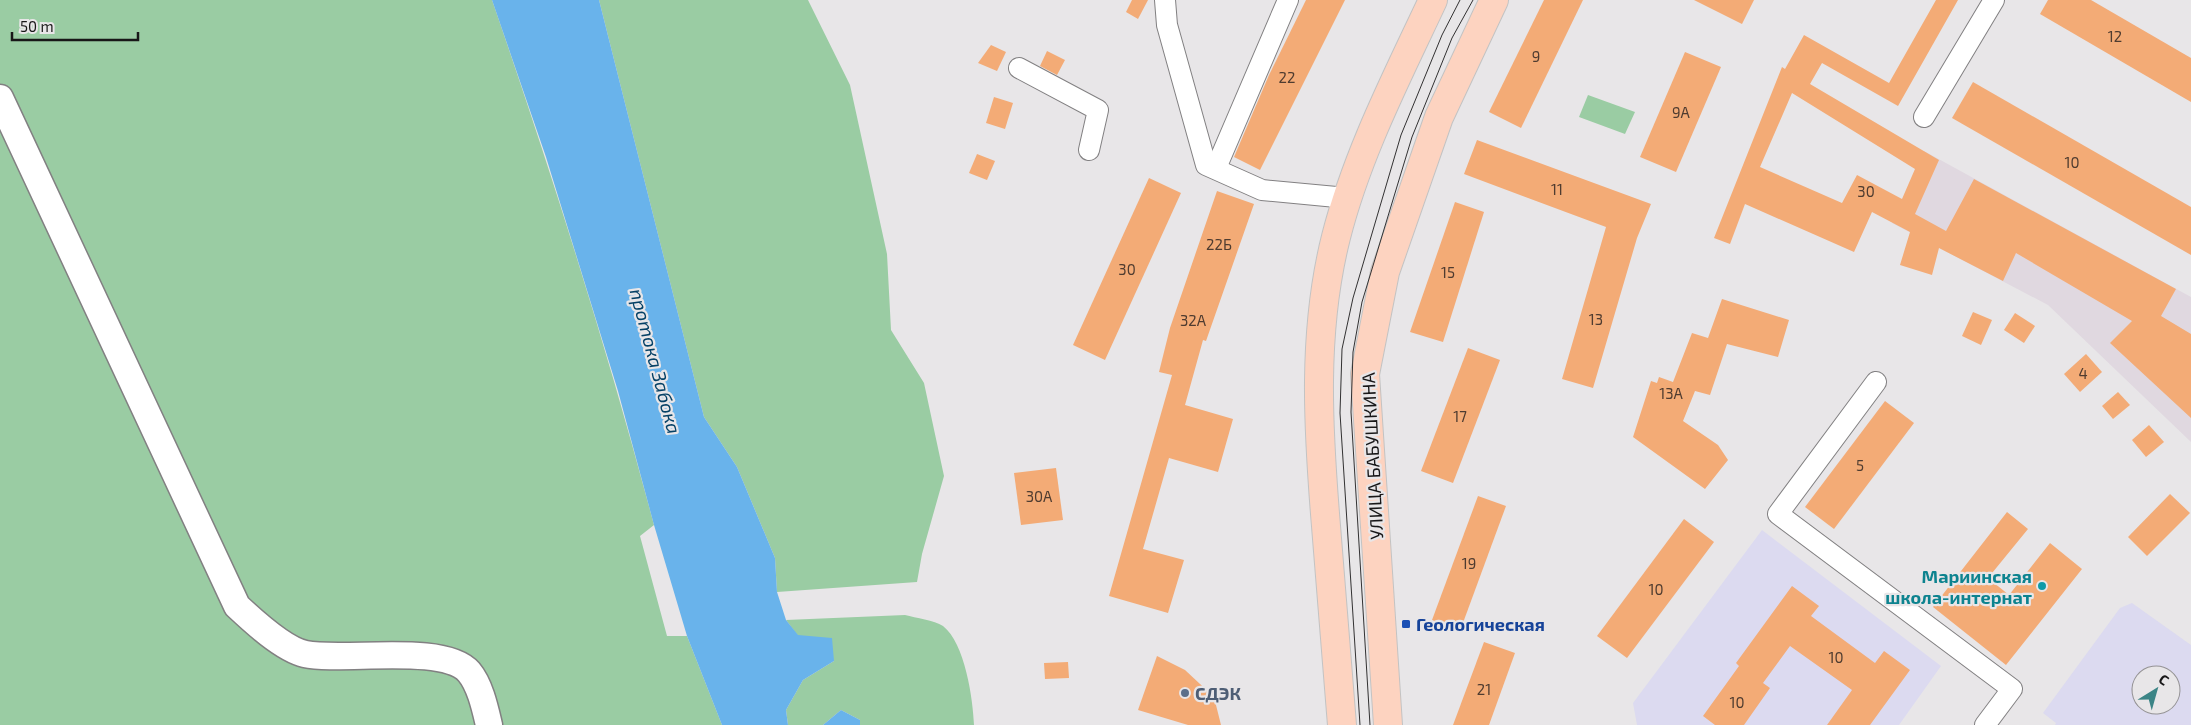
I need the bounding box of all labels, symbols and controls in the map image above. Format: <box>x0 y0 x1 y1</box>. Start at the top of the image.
scale bar <box>12 10 139 42</box>
text: 50 m <box>20 17 54 35</box>
house number: 12 <box>2108 27 2122 45</box>
house number: 9 <box>1532 47 1540 65</box>
house number: 22 <box>1279 68 1295 86</box>
house number: 9А <box>1672 103 1691 121</box>
house number: 10 <box>2064 153 2080 171</box>
house number: 11 <box>1551 180 1563 198</box>
house number: 30 <box>1857 182 1875 200</box>
house number: 22Б <box>1206 235 1232 253</box>
house number: 30 <box>1118 260 1136 278</box>
house number: 15 <box>1441 263 1455 281</box>
water label: протока Забока <box>626 286 686 436</box>
house number: 13 <box>1589 310 1603 328</box>
house number: 32А <box>1180 311 1207 329</box>
house number: 4 <box>2078 364 2088 382</box>
street label: УЛИЦА БАБУШКИНА <box>1357 371 1387 540</box>
house number: 13А <box>1659 384 1683 402</box>
house number: 17 <box>1453 407 1467 425</box>
house number: 5 <box>1856 456 1864 474</box>
house number: 30А <box>1026 487 1053 505</box>
house number: 19 <box>1462 554 1476 572</box>
place label: Мариинская школа-интернат <box>1885 565 2032 608</box>
house number: 10 <box>1648 580 1664 598</box>
marker: Мариинская школа-интернат <box>2036 580 2048 592</box>
place label: Геологическая <box>1416 613 1545 635</box>
marker: Геологическая <box>1400 618 1412 630</box>
house number: 10 <box>1828 648 1844 666</box>
north arrow <box>2131 665 2181 715</box>
text: С <box>2156 670 2173 688</box>
house number: 21 <box>1477 680 1491 698</box>
place label: СДЭК <box>1195 682 1242 704</box>
marker: СДЭК <box>1179 687 1191 699</box>
house number: 10 <box>1729 693 1745 711</box>

